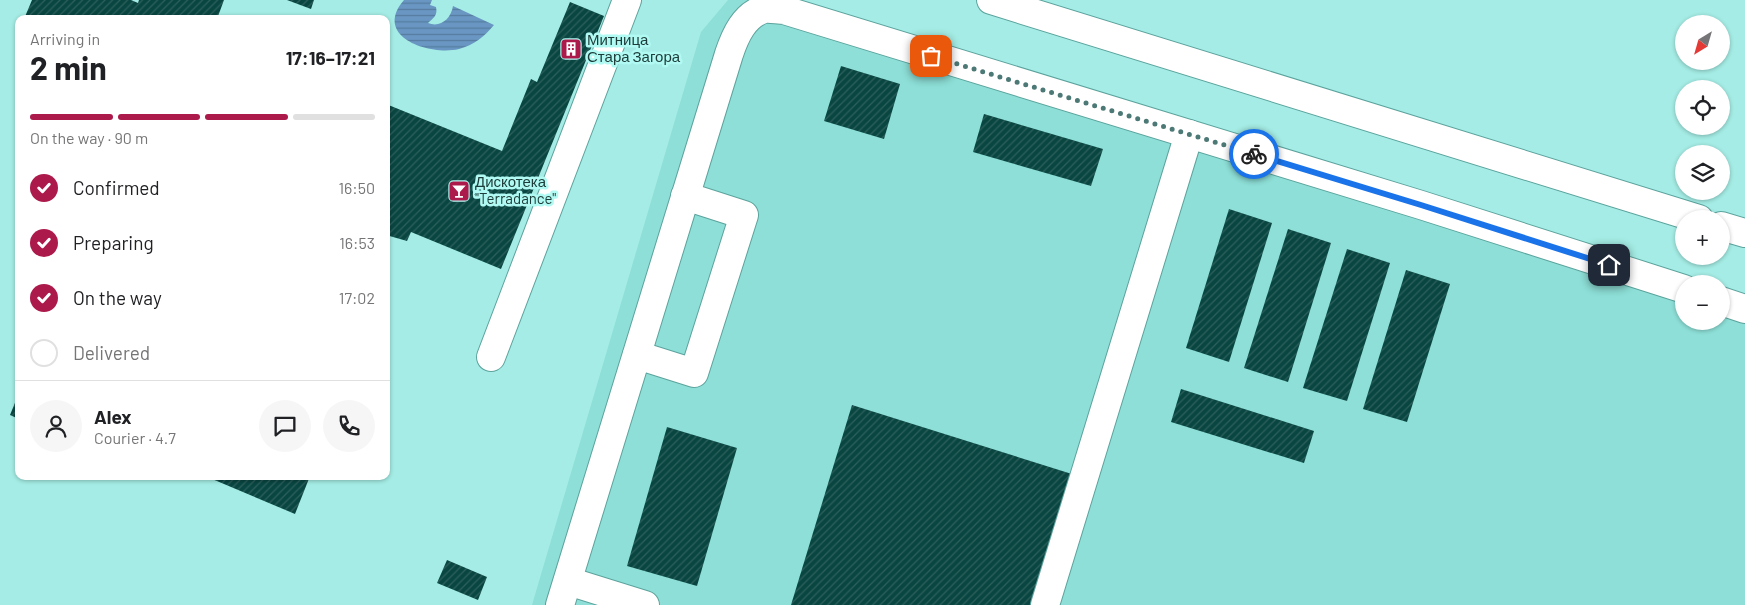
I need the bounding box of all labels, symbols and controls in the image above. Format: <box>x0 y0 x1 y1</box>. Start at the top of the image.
north arrow <box>1675 15 1730 70</box>
map controls <box>1675 15 1730 330</box>
text: Arriving in <box>30 29 100 48</box>
place label: Митница Стара Загора <box>587 30 681 65</box>
pin <box>910 35 952 77</box>
building icon: Митница Стара Загора <box>559 37 583 61</box>
icon: bag <box>917 42 945 70</box>
text: 17:16–17:21 <box>286 46 375 69</box>
text: 2 min <box>30 48 107 86</box>
button: locate <box>1675 80 1730 135</box>
text: On the way · 90 m <box>30 128 148 147</box>
courier <box>1229 129 1279 179</box>
icon: bike <box>1240 140 1268 168</box>
button: layers <box>1675 145 1730 200</box>
place label: Дискотека "Terradance" <box>475 172 556 207</box>
icon: check <box>30 174 58 202</box>
text: Confirmed <box>73 176 160 199</box>
text: 16:50 <box>338 178 375 197</box>
bar icon: Дискотека "Terradance" <box>447 179 471 203</box>
button: + <box>1675 210 1730 265</box>
icon: check <box>30 229 58 257</box>
text: Preparing <box>73 231 154 254</box>
text: 16:53 <box>339 233 375 252</box>
pin <box>1588 244 1630 286</box>
icon: home <box>1595 251 1623 279</box>
button: − <box>1675 275 1730 330</box>
icon: check <box>30 284 58 312</box>
text: On the way <box>73 286 162 309</box>
text: 17:02 <box>339 288 375 307</box>
text: Delivered <box>73 341 150 364</box>
button: person <box>30 400 82 452</box>
button: chat <box>259 400 311 452</box>
button: phone <box>323 400 375 452</box>
text: Alex <box>94 405 132 428</box>
text: Courier · 4.7 <box>94 428 176 447</box>

